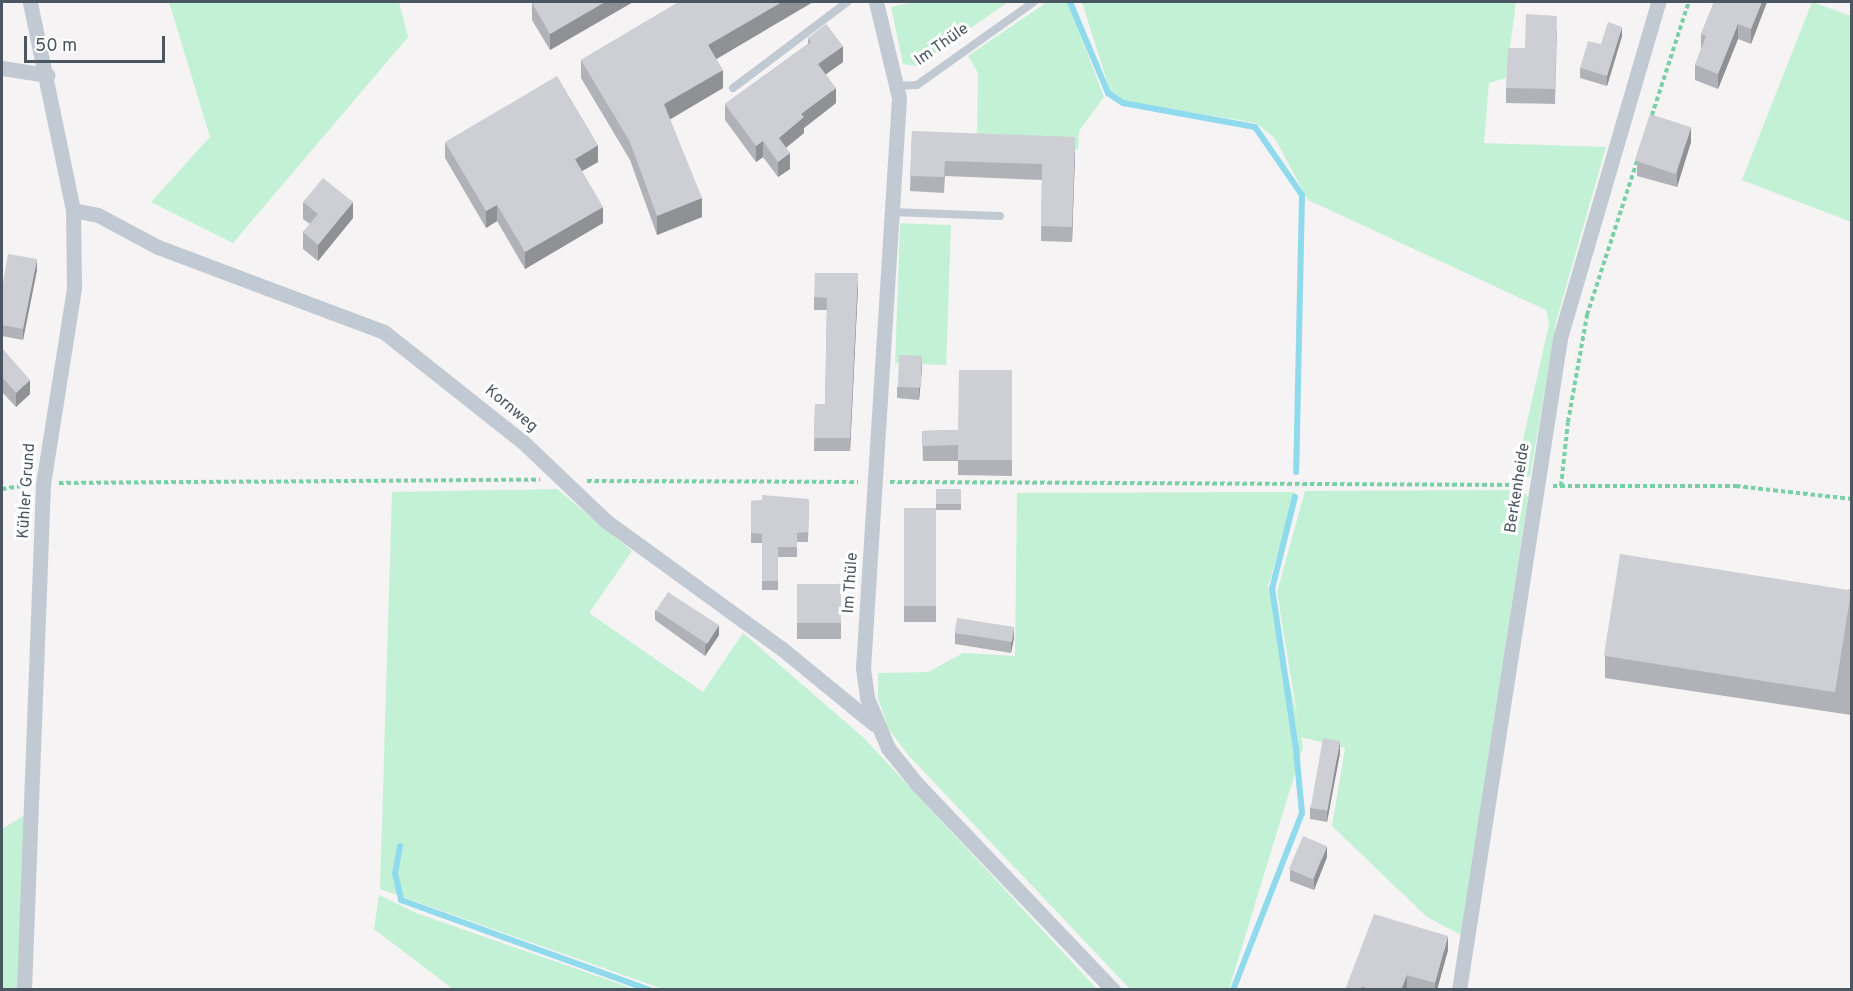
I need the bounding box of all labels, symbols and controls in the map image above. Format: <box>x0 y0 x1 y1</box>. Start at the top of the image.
street label: Im Thüle <box>911 19 973 71</box>
scale bar <box>27 24 168 62</box>
text: 50 m <box>35 35 77 58</box>
street label: Kornweg <box>481 381 541 437</box>
street label: Berkenheide <box>1501 442 1535 534</box>
street label: Kühler Grund <box>14 443 40 539</box>
street label: Im Thüle <box>839 551 863 615</box>

